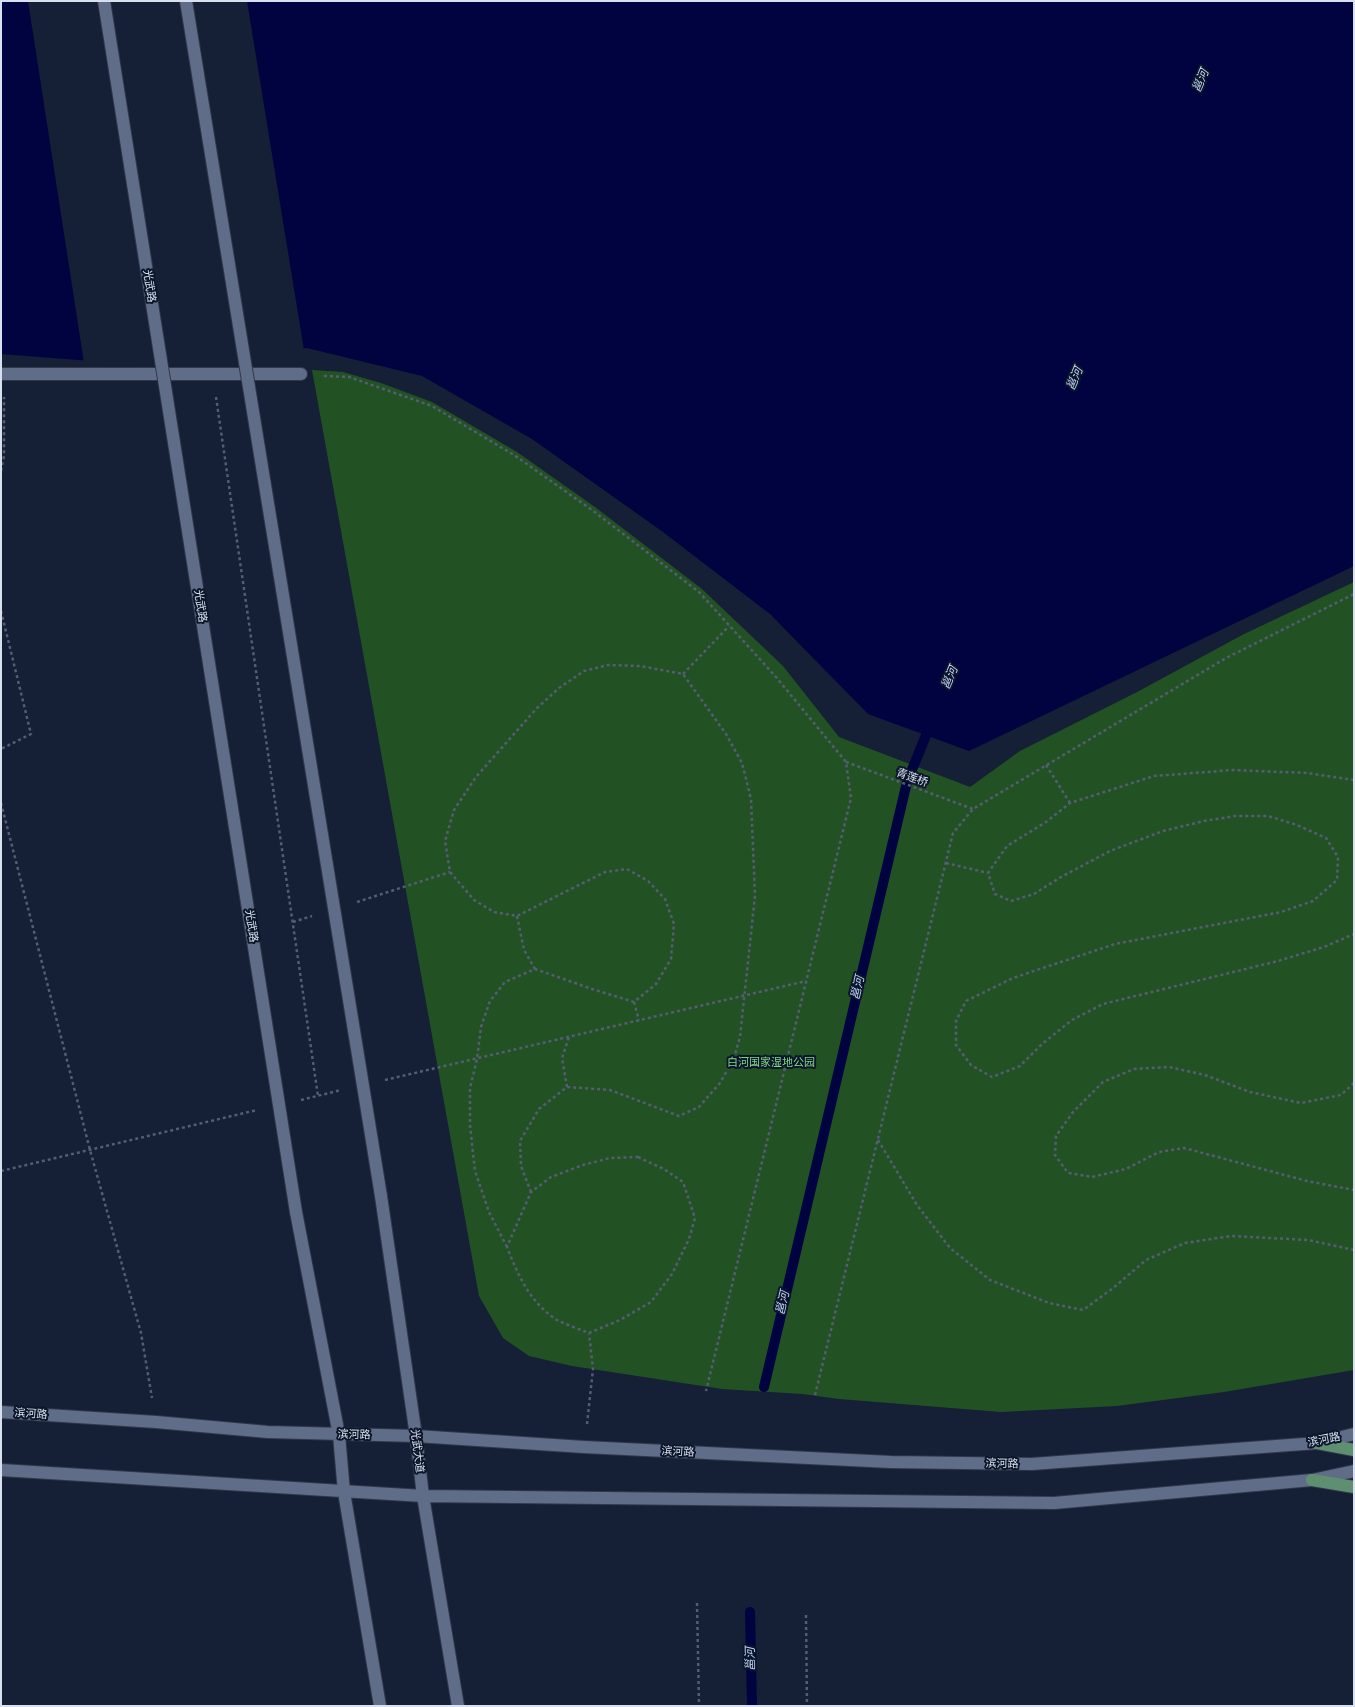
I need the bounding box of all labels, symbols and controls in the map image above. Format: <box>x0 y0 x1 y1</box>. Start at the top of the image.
water label: 邕河 <box>1190 67 1212 95</box>
street label: 光武路 <box>140 269 158 303</box>
water label: 邕河 <box>1064 365 1086 393</box>
street label: 光武路 <box>191 589 209 623</box>
water label: 邕河 <box>939 664 961 692</box>
street label: 青莲桥 <box>894 766 930 790</box>
street label: 光武路 <box>242 909 260 943</box>
water label: 邕河 <box>848 975 868 1001</box>
park label: 白河国家湿地公园 <box>727 1056 815 1070</box>
water label: 邕河 <box>773 1290 793 1316</box>
street label: 滨河路 <box>14 1406 48 1422</box>
street label: 滨河路 <box>337 1428 371 1442</box>
street label: 光武大道 <box>408 1428 426 1474</box>
street label: 滨河路 <box>1307 1430 1341 1450</box>
street label: 滨河路 <box>661 1445 695 1459</box>
street label: 滨河路 <box>985 1457 1019 1471</box>
water label: 邕河 <box>744 1647 758 1671</box>

